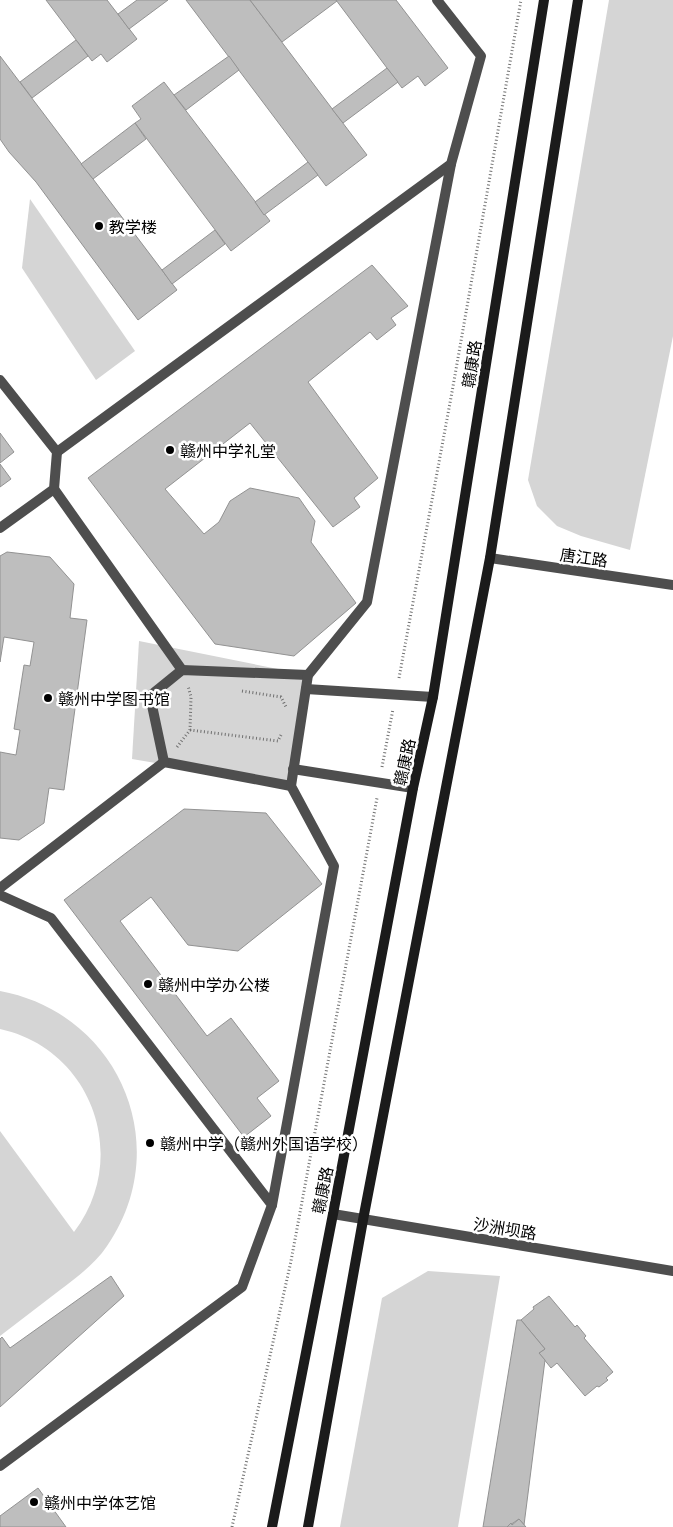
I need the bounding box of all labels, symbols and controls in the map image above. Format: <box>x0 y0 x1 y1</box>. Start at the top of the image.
place label: 教学楼 <box>109 217 157 236</box>
marker: 教学楼 <box>93 220 105 232</box>
street label: 赣康路 <box>458 339 484 389</box>
place label: 赣州中学礼堂 <box>180 441 276 460</box>
marker: 赣州中学礼堂 <box>164 444 176 456</box>
street label: 唐江路 <box>559 544 609 570</box>
place label: 赣州中学图书馆 <box>58 689 170 708</box>
marker: 赣州中学图书馆 <box>42 692 54 704</box>
street label: 赣康路 <box>390 737 418 787</box>
place label: 赣州中学办公楼 <box>158 975 270 994</box>
marker: 赣州中学办公楼 <box>142 978 154 990</box>
place label: 赣州中学（赣州外国语学校） <box>160 1134 368 1153</box>
marker: 赣州中学（赣州外国语学校） <box>144 1137 156 1149</box>
street label: 赣康路 <box>308 1165 336 1215</box>
street label: 沙洲坝路 <box>472 1214 538 1242</box>
place label: 赣州中学体艺馆 <box>44 1493 156 1512</box>
marker: 赣州中学体艺馆 <box>28 1496 40 1508</box>

